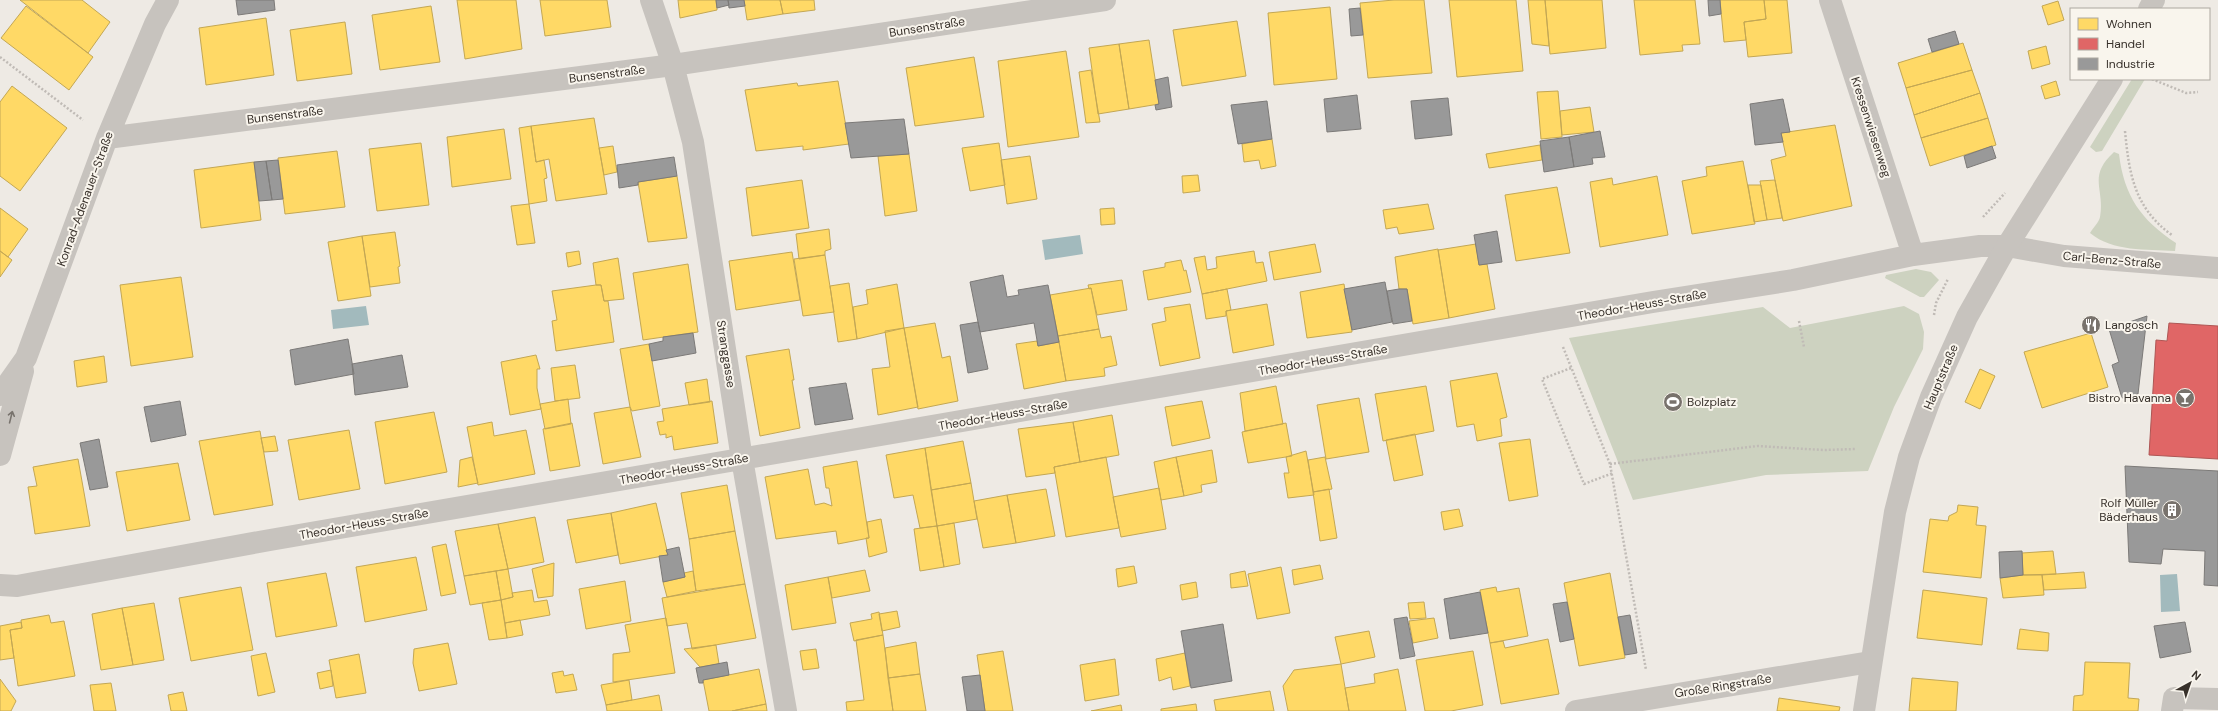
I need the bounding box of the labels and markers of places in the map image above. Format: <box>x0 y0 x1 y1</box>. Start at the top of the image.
restaurant icon: Langosch <box>2080 314 2102 336</box>
place label: Langosch <box>2105 317 2158 333</box>
bar icon: Bistro Havanna <box>2174 387 2196 409</box>
place label: Bistro Havanna <box>2089 390 2171 406</box>
sports icon: Bolzplatz <box>1662 391 1684 413</box>
place label: Bolzplatz <box>1687 394 1736 410</box>
place label: Rolf Müller Bäderhaus <box>2099 495 2159 525</box>
building icon: Rolf Müller Bäderhaus <box>2161 499 2183 521</box>

